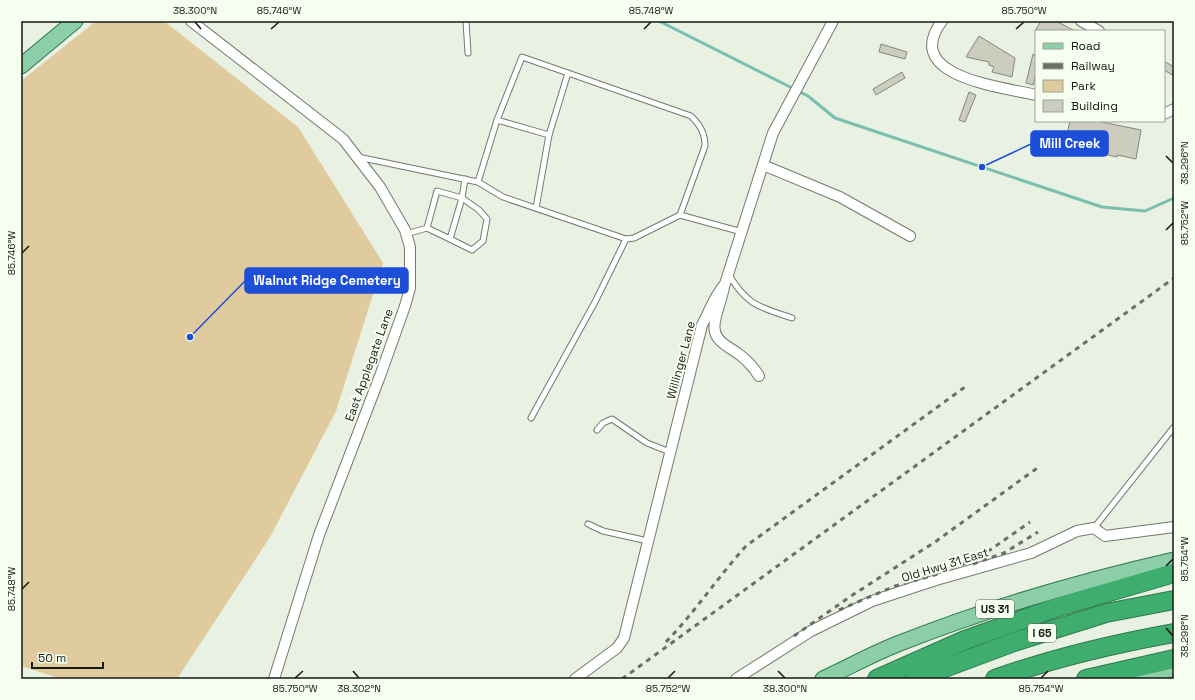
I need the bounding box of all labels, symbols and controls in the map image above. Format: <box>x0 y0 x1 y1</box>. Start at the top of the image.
text: 38.300°N <box>173 4 217 17</box>
text: 85.746°W <box>257 4 301 17</box>
text: 85.748°W <box>629 4 673 17</box>
text: 85.750°W <box>1002 4 1047 17</box>
legend <box>1035 30 1165 122</box>
text: Road <box>1071 38 1100 54</box>
text: Railway <box>1071 58 1115 74</box>
text: Park <box>1071 78 1096 94</box>
text: Building <box>1071 98 1118 114</box>
callout: Mill Creek <box>1031 131 1108 156</box>
text: Mill Creek <box>1040 135 1101 152</box>
text: 38.296°N <box>1178 141 1191 185</box>
text: 85.752°W <box>1178 200 1191 245</box>
text: 85.746°W <box>5 231 18 275</box>
callout: Walnut Ridge Cemetery <box>245 268 408 293</box>
text: Walnut Ridge Cemetery <box>253 272 401 289</box>
street label: East Applegate Lane <box>341 306 397 424</box>
street label: Willinger Lane <box>663 319 699 401</box>
text: 85.754°W <box>1178 536 1191 581</box>
street label: Old Hwy 31 East <box>900 544 990 586</box>
text: 85.748°W <box>5 567 18 611</box>
road number: US 31 <box>976 600 1014 618</box>
text: 38.298°N <box>1178 614 1191 658</box>
road number: I 65 <box>1028 624 1056 642</box>
scale bar <box>32 644 103 670</box>
text: 50 m <box>38 650 66 666</box>
text: 85.750°W <box>273 682 318 695</box>
text: 38.302°N <box>337 682 381 695</box>
text: 85.752°W <box>646 682 691 695</box>
text: 38.300°N <box>763 682 807 695</box>
text: 85.754°W <box>1019 682 1064 695</box>

